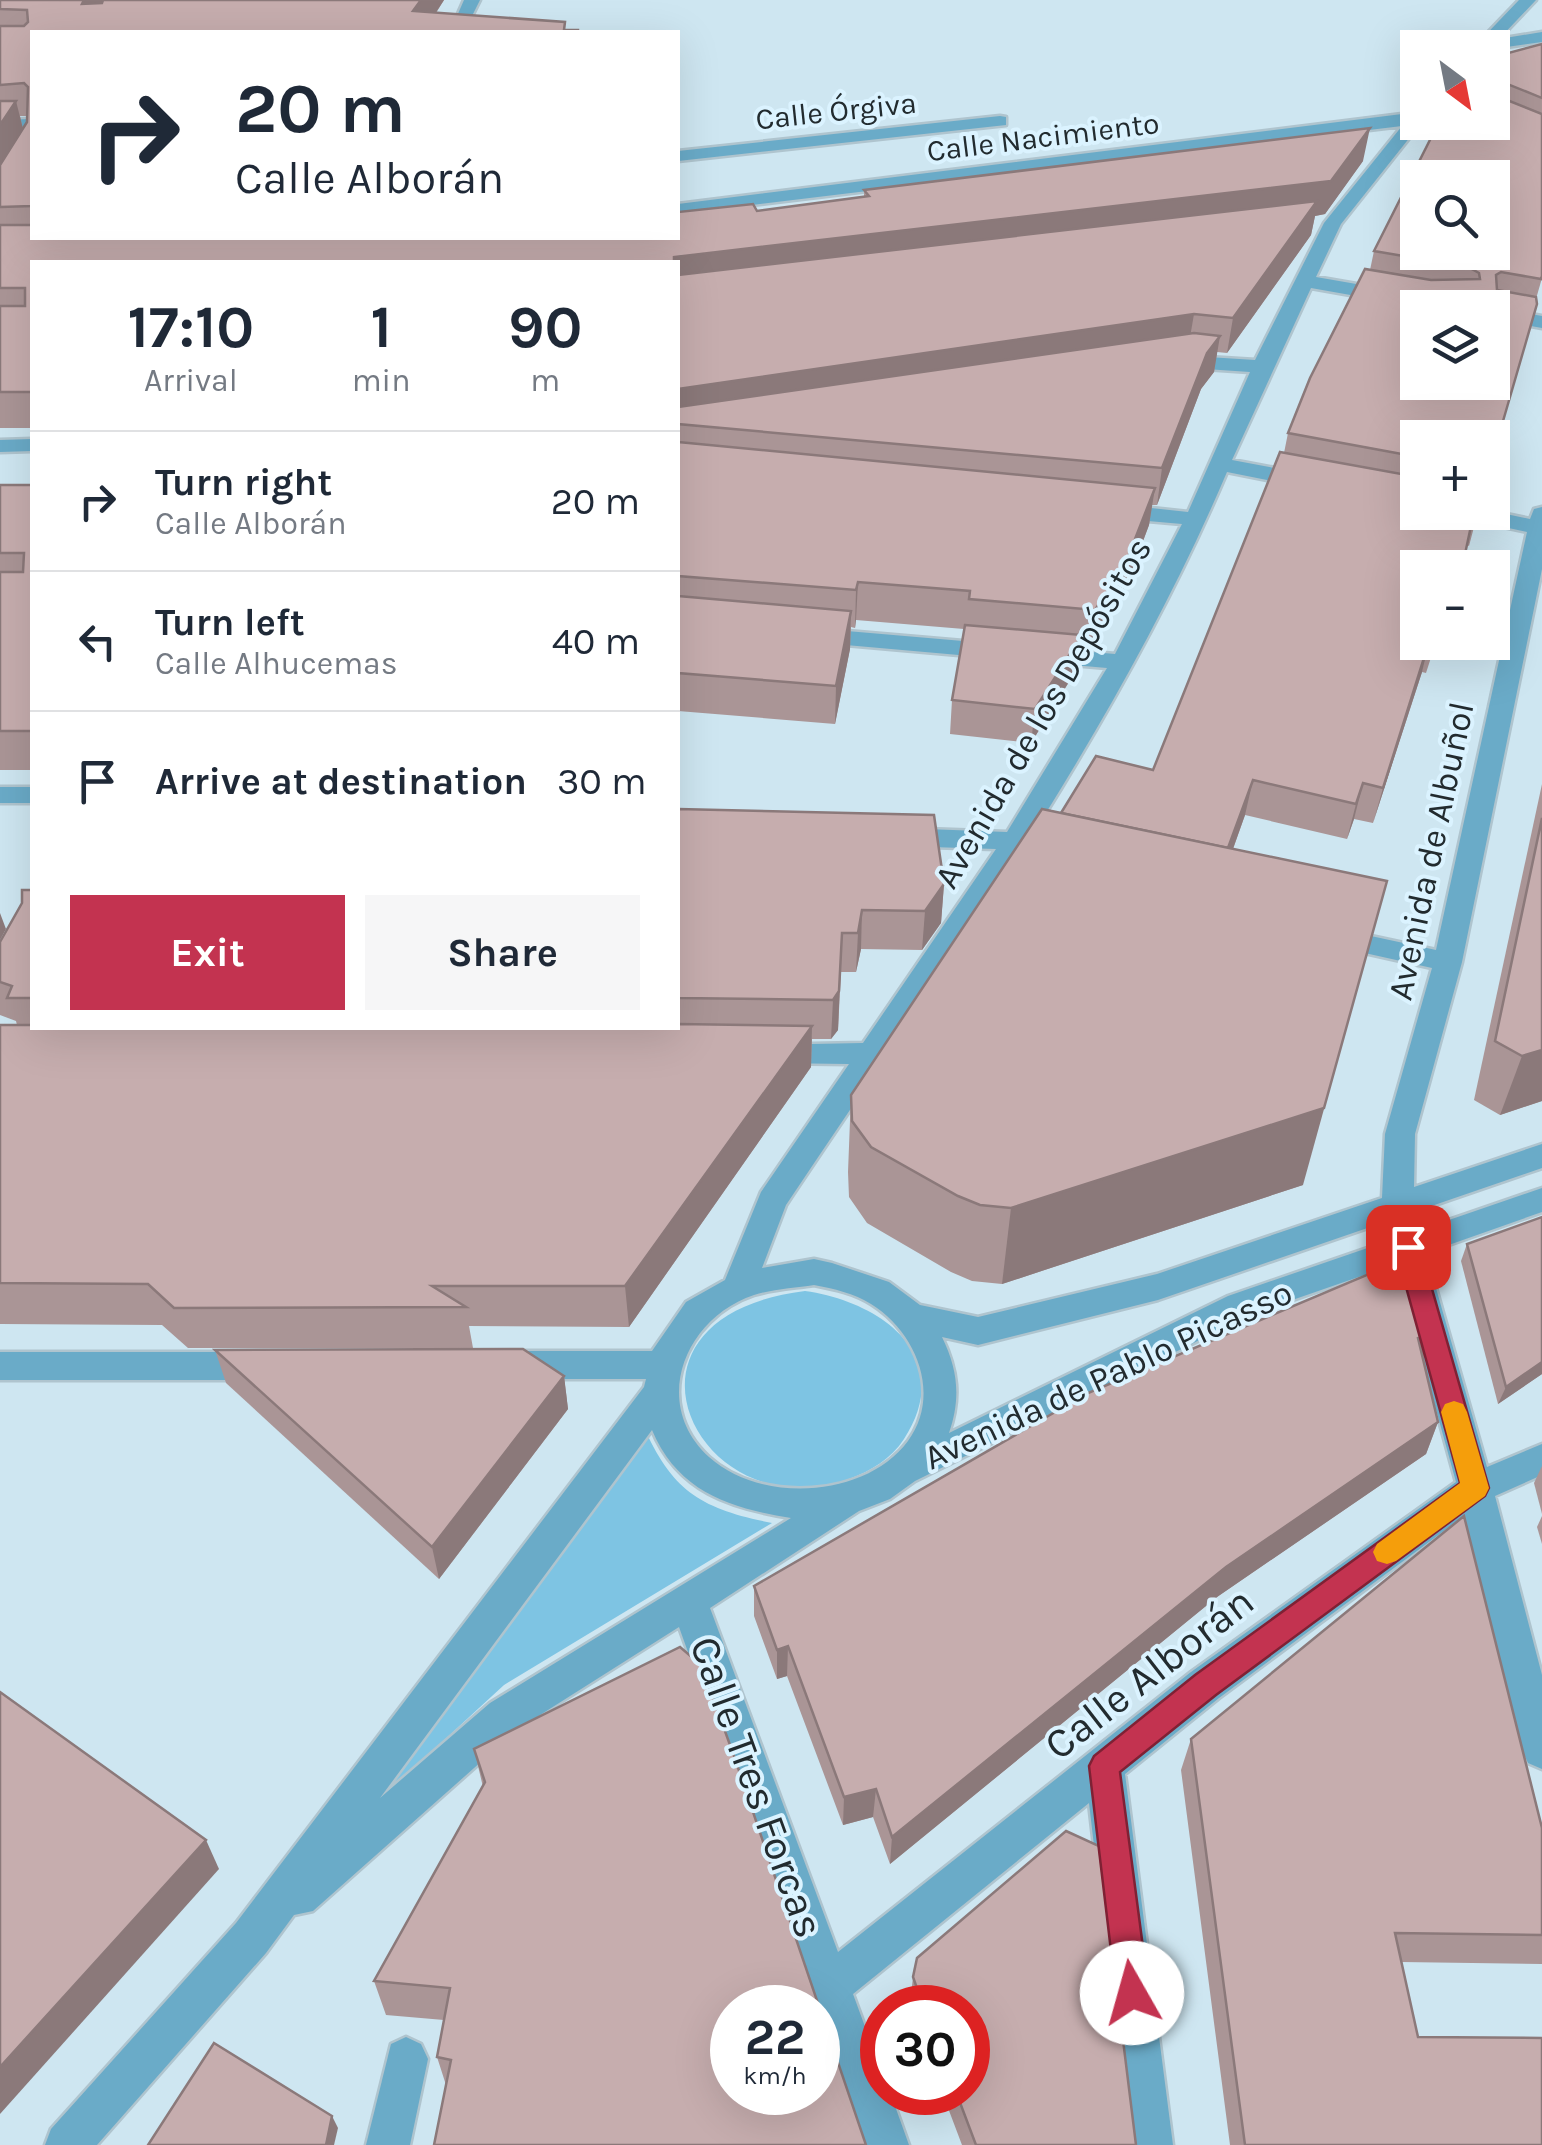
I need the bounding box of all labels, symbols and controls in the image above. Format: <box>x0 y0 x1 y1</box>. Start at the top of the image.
north arrow <box>1400 30 1510 140</box>
map controls <box>1400 30 1510 660</box>
text: 20 m <box>235 68 406 150</box>
icon: right <box>70 70 200 200</box>
street label: Calle Órgiva <box>754 85 918 137</box>
street label: Calle Nacimiento <box>925 105 1161 169</box>
text: Calle Alborán <box>235 152 504 204</box>
button: search <box>1400 160 1510 270</box>
button: layers <box>1400 290 1510 400</box>
text: 17:10 <box>127 292 254 362</box>
text: 1 <box>370 292 392 362</box>
text: 90 <box>508 292 583 362</box>
text: Arrival <box>144 362 238 399</box>
text: min <box>352 362 410 399</box>
text: m <box>530 362 560 399</box>
button: + <box>1400 420 1510 530</box>
text: Turn right <box>155 460 332 505</box>
icon: right <box>70 474 125 529</box>
text: 20 m <box>551 479 640 524</box>
text: Calle Alborán <box>155 505 346 542</box>
street label: Avenida de los Depósitos <box>926 531 1160 895</box>
button: − <box>1400 550 1510 660</box>
text: Turn left <box>155 600 305 645</box>
icon: left <box>70 614 125 669</box>
text: 40 m <box>552 619 640 664</box>
text: Calle Alhucemas <box>155 645 398 682</box>
street label: Avenida de Albuñol <box>1379 698 1483 1004</box>
icon: arrive <box>70 754 125 809</box>
text: Arrive at destination <box>155 759 527 804</box>
text: 30 m <box>557 759 646 804</box>
button: Exit <box>70 895 345 1010</box>
button: Share <box>365 895 640 1010</box>
pin <box>1366 1205 1451 1290</box>
icon: arrive <box>1381 1220 1436 1275</box>
street label: Avenida de Pablo Picasso <box>917 1272 1299 1478</box>
street label: Calle Alborán <box>1035 1576 1263 1770</box>
street label: Calle Tres Forcas <box>679 1630 835 1944</box>
position arrow <box>1080 1941 1184 2045</box>
speed limit sign: 30 <box>860 1985 990 2115</box>
text: 22 <box>745 2008 805 2067</box>
text: km/h <box>743 2061 807 2090</box>

